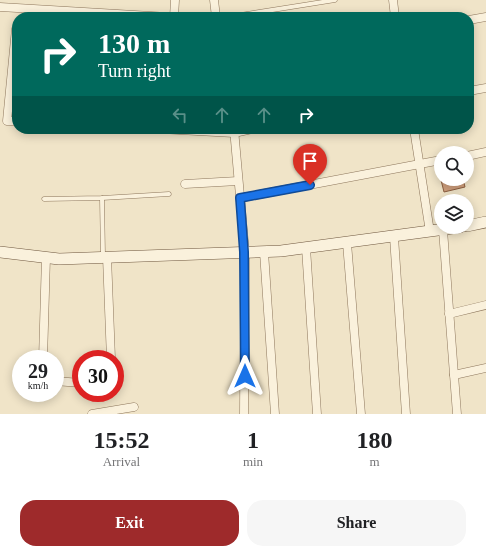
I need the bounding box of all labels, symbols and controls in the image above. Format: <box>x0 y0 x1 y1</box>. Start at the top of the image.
icon: right <box>32 28 84 80</box>
text: 130 m <box>98 28 170 59</box>
text: Turn right <box>98 61 171 81</box>
icon: left <box>169 104 191 126</box>
icon: ahead <box>211 104 233 126</box>
icon: ahead <box>253 104 275 126</box>
icon: right <box>295 104 317 126</box>
pin <box>293 144 327 185</box>
map controls <box>434 146 474 234</box>
button: search <box>434 146 474 186</box>
icon: arrive <box>299 150 321 172</box>
button: layers <box>434 194 474 234</box>
speed limit sign: 30 <box>72 350 124 402</box>
position arrow <box>224 355 266 397</box>
text: 29 <box>28 360 48 382</box>
text: km/h <box>28 380 48 391</box>
text: 15:52 <box>93 427 149 453</box>
text: 1 <box>247 427 259 453</box>
text: 180 <box>357 427 393 453</box>
text: Arrival <box>103 454 140 469</box>
text: min <box>243 454 263 469</box>
text: m <box>369 454 380 469</box>
button: Exit <box>20 500 239 546</box>
button: Share <box>247 500 466 546</box>

